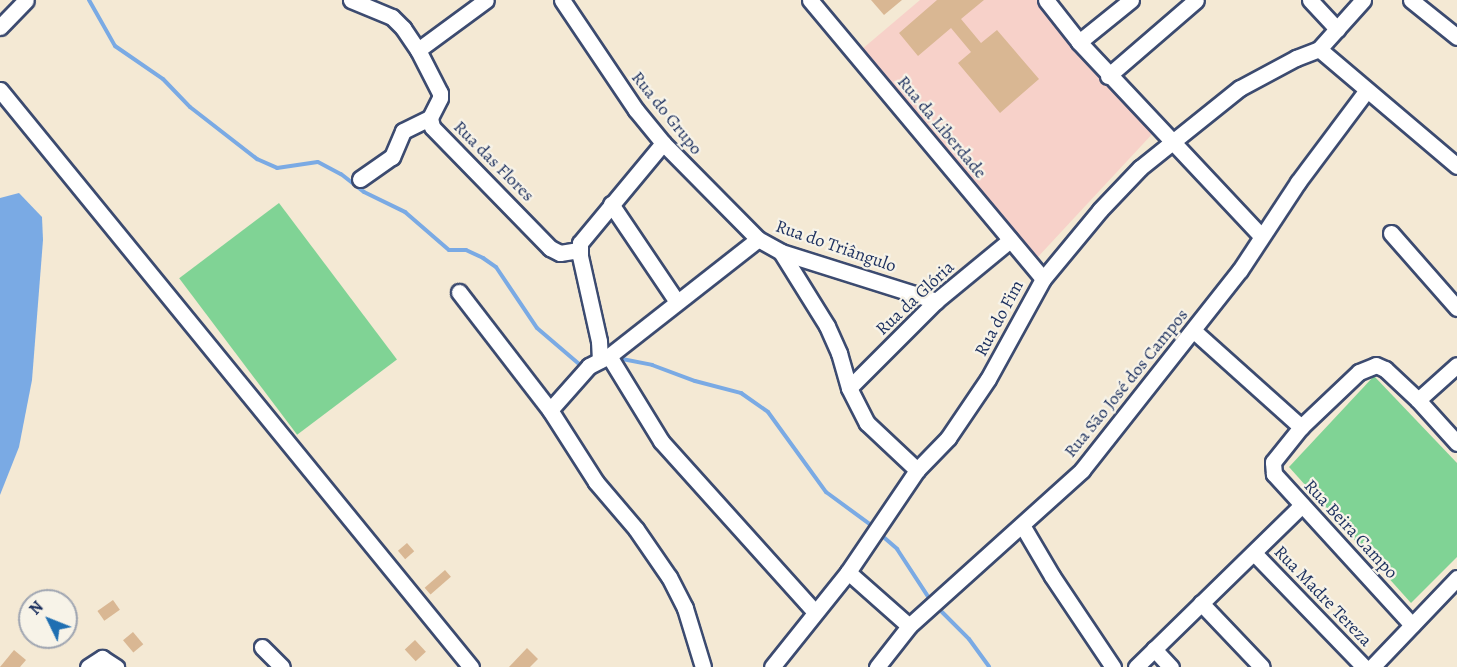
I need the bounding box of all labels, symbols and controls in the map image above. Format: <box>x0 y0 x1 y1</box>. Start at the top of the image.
street label: Rua do Grupo <box>627 67 707 159</box>
street label: Rua da Liberdade <box>893 71 991 183</box>
street label: Rua das Flores <box>449 116 539 206</box>
street label: Rua do Triângulo <box>773 215 899 277</box>
street label: Rua da Glória <box>871 256 959 340</box>
street label: Rua do Fim <box>970 276 1028 360</box>
street label: Rua São José dos Campos <box>1059 304 1193 462</box>
street label: Rua Beira Campo <box>1300 475 1402 583</box>
street label: Rua Madre Tereza <box>1269 541 1377 651</box>
north arrow <box>18 589 78 649</box>
text: N <box>24 596 48 620</box>

